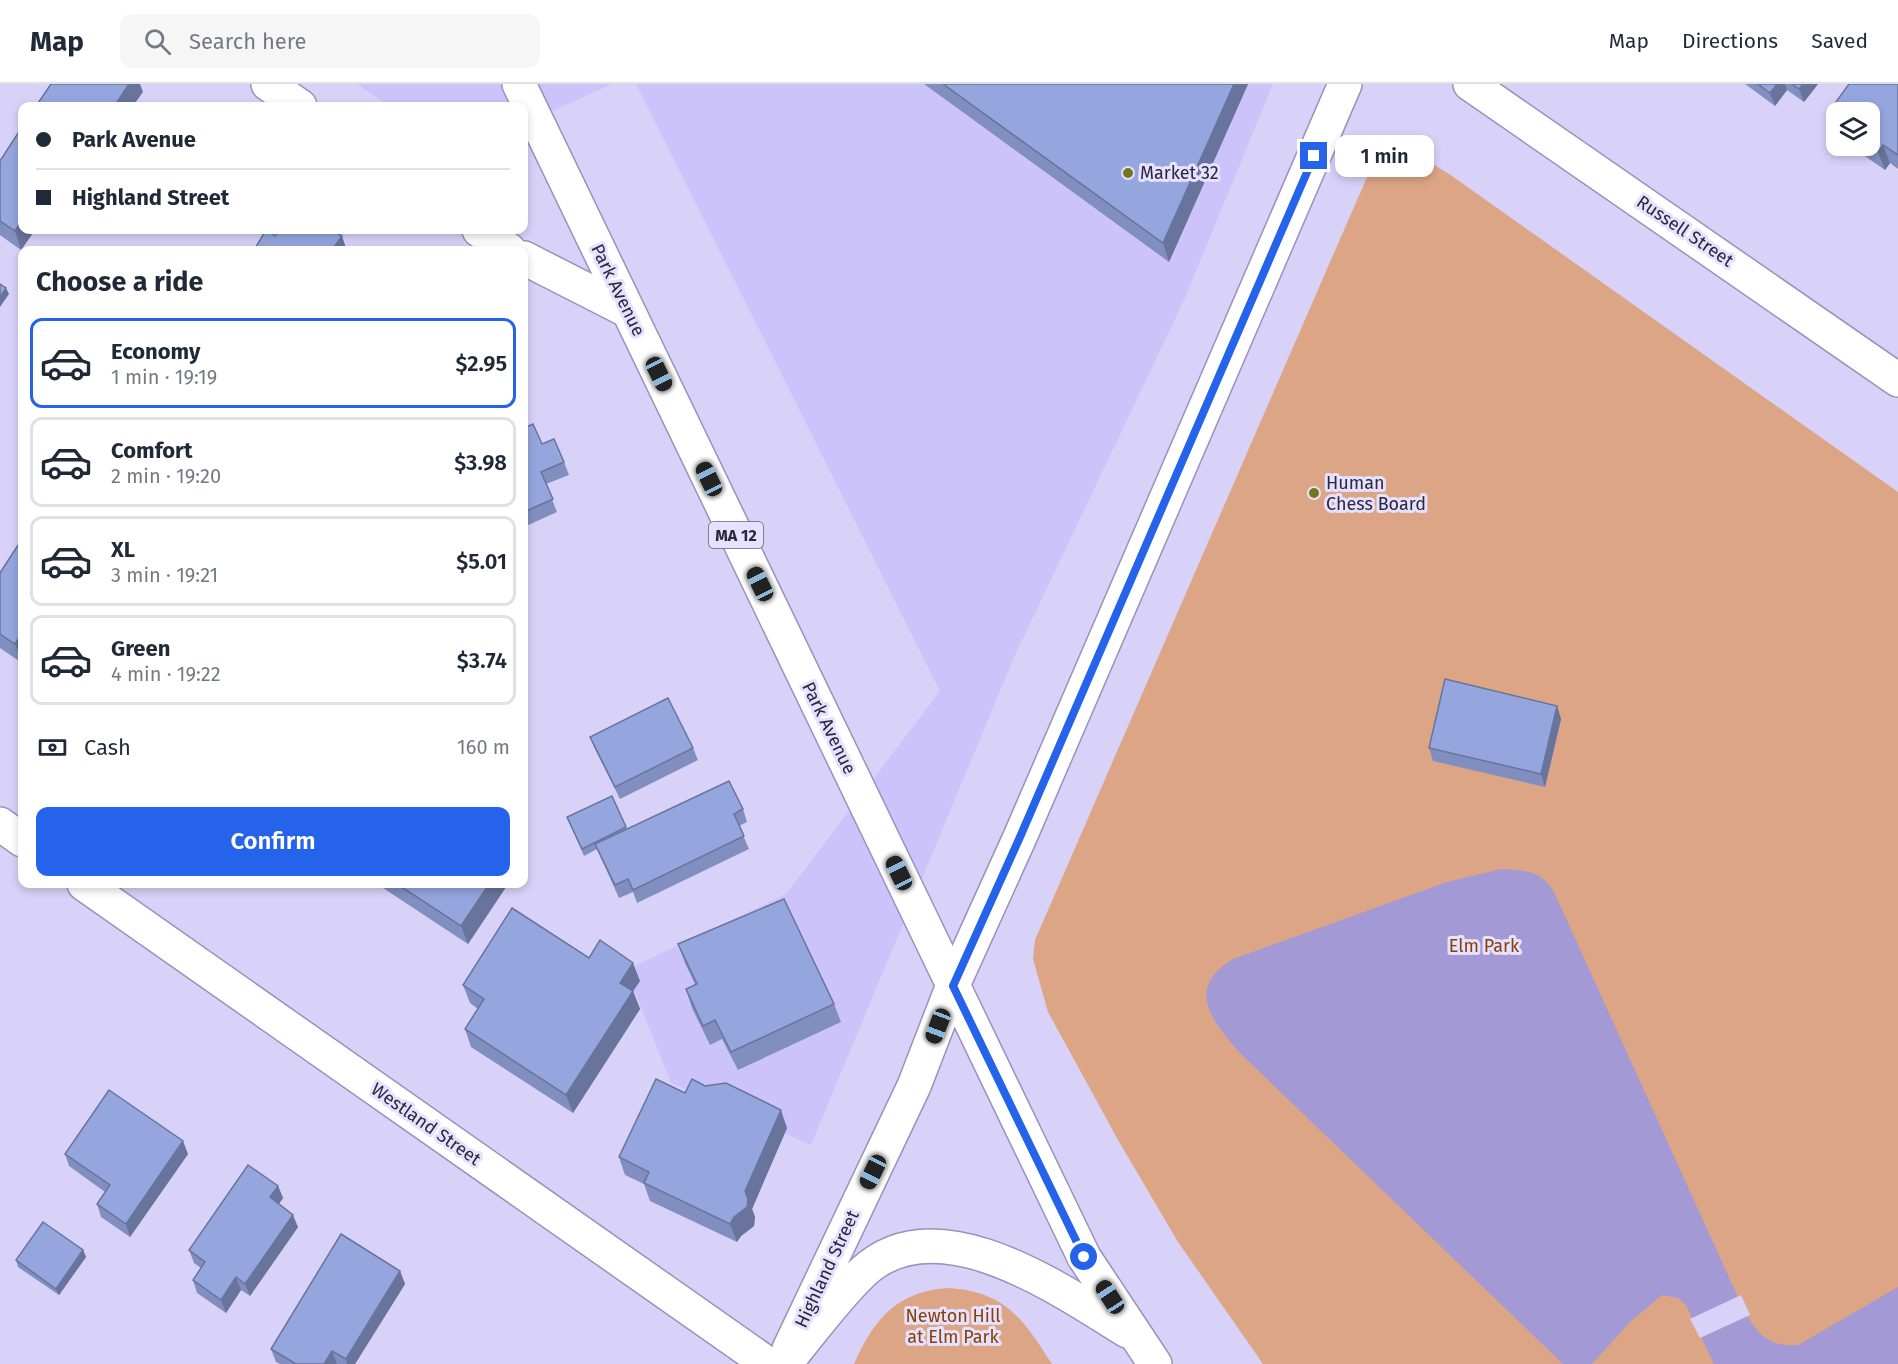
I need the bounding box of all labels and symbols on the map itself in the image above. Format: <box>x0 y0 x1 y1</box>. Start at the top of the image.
callout: 1 min <box>1335 135 1434 177</box>
route end <box>1300 142 1327 169</box>
place label: Market 32 <box>1140 162 1219 184</box>
marker: Market 32 <box>1121 166 1135 180</box>
street label: Russell Street <box>1632 191 1738 272</box>
street label: Park Avenue <box>586 240 650 340</box>
car <box>643 354 675 394</box>
car <box>693 459 725 499</box>
place label: Human Chess Board <box>1326 472 1426 515</box>
marker: Human Chess Board <box>1307 486 1321 500</box>
road number: MA 12 <box>709 522 763 548</box>
car <box>744 564 776 604</box>
street label: Park Avenue <box>797 678 861 778</box>
car <box>883 853 915 893</box>
park label: Elm Park <box>1449 935 1520 957</box>
car <box>923 1006 953 1046</box>
street label: Westland Street <box>367 1078 486 1170</box>
car <box>857 1152 889 1192</box>
street label: Highland Street <box>790 1206 864 1331</box>
route start <box>1070 1243 1097 1270</box>
car <box>1093 1277 1127 1317</box>
park label: Newton Hill at Elm Park <box>906 1305 1000 1348</box>

